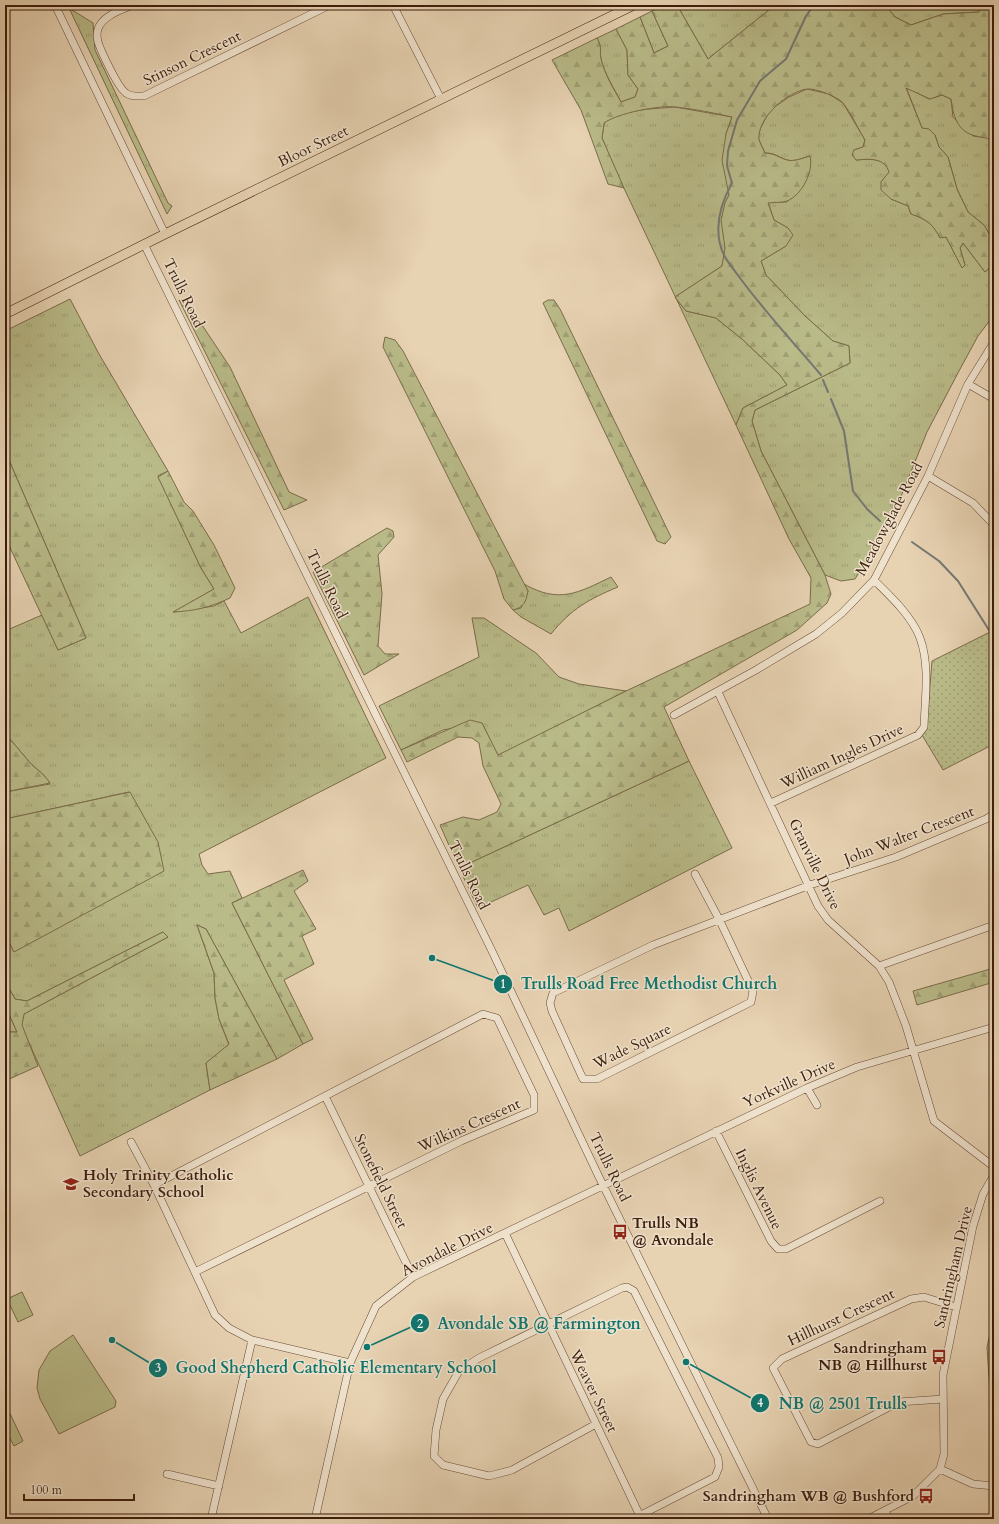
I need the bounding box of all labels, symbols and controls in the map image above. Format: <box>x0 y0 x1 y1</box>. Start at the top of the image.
street label: Stinson Crescent <box>140 26 244 90</box>
street label: Bloor Street <box>275 120 352 172</box>
street label: Trulls Road <box>159 255 209 331</box>
street label: Meadowglade Road <box>851 459 927 579</box>
street label: Trulls Road <box>302 546 352 622</box>
street label: William Ingles Drive <box>776 719 907 794</box>
street label: John Walter Crescent <box>839 801 977 870</box>
street label: Granville Drive <box>784 815 846 913</box>
street label: Trulls Road <box>444 837 494 913</box>
callout: Trulls Road Free Methodist Church <box>493 970 785 998</box>
text: Trulls Road Free Methodist Church <box>521 973 777 995</box>
text: 1 <box>500 976 506 992</box>
street label: Wade Square <box>589 1018 674 1074</box>
street label: Yorkville Drive <box>740 1054 839 1112</box>
street label: Wilkins Crescent <box>414 1093 524 1157</box>
street label: Trulls Road <box>585 1129 635 1205</box>
street label: Stonefield Street <box>349 1130 413 1232</box>
street label: Inglis Avenue <box>731 1145 787 1233</box>
place label: Holy Trinity Catholic Secondary School <box>83 1165 233 1202</box>
school or university icon: Holy Trinity Catholic Secondary School <box>62 1175 80 1193</box>
street label: Sandringham Drive <box>929 1204 977 1330</box>
place label: Trulls NB @ Avondale <box>632 1213 714 1250</box>
street label: Avondale Drive <box>398 1217 496 1281</box>
bus stop icon: Trulls NB @ Avondale <box>611 1223 629 1241</box>
street label: Hillhurst Crescent <box>784 1283 898 1351</box>
callout: Avondale SB @ Farmington <box>410 1309 649 1337</box>
text: Avondale SB @ Farmington <box>437 1313 641 1335</box>
text: 2 <box>417 1316 423 1332</box>
place label: Sandringham NB @ Hillhurst <box>818 1338 928 1375</box>
street label: Weaver Street <box>565 1345 623 1436</box>
bus stop icon: Sandringham NB @ Hillhurst <box>930 1348 948 1366</box>
callout: Good Shepherd Catholic Elementary School <box>148 1354 505 1382</box>
text: Good Shepherd Catholic Elementary School <box>175 1357 497 1379</box>
text: 3 <box>155 1360 161 1376</box>
callout: NB @ 2501 Trulls <box>750 1389 915 1417</box>
text: NB @ 2501 Trulls <box>779 1393 907 1415</box>
text: 4 <box>757 1395 763 1411</box>
scale bar <box>24 1476 134 1502</box>
text: 100 m <box>30 1482 63 1498</box>
place label: Sandringham WB @ Bushford <box>703 1486 914 1506</box>
bus stop icon: Sandringham WB @ Bushford <box>917 1487 935 1505</box>

